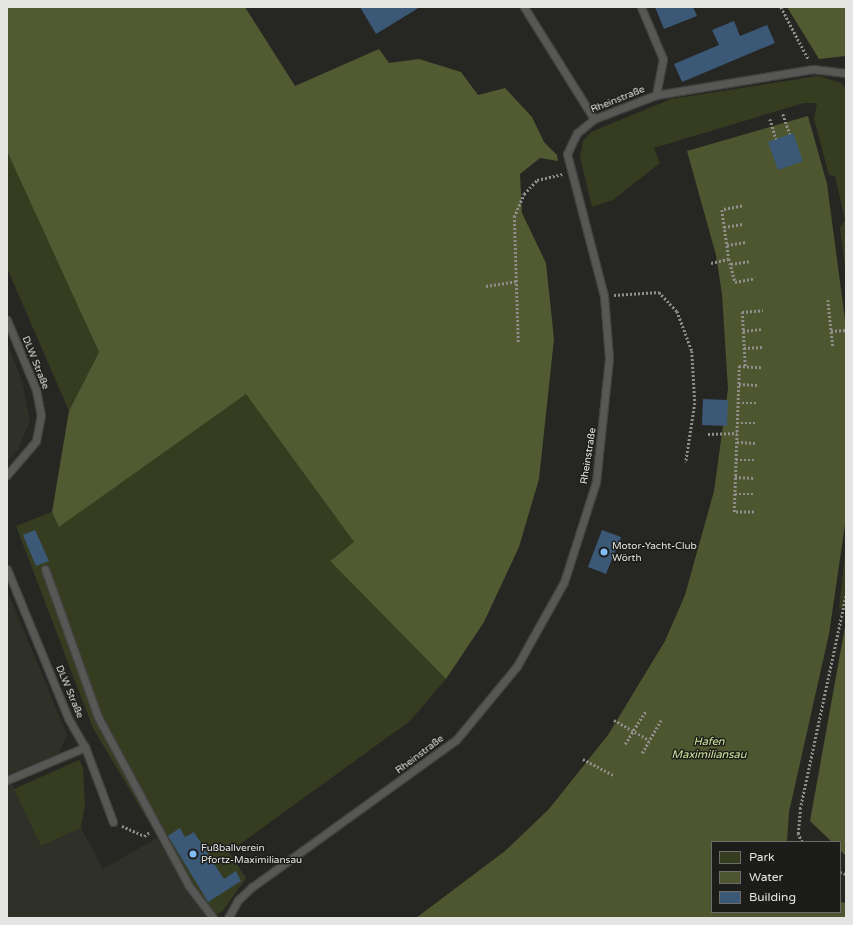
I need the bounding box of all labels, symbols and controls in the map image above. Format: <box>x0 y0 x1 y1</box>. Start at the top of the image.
street label: Rheinstraße <box>589 84 647 116</box>
street label: DLW Straße <box>19 335 51 391</box>
street label: Rheinstraße <box>579 427 599 485</box>
place label: Motor-Yacht-Club Wörth <box>612 540 697 564</box>
marker: Motor-Yacht-Club Wörth <box>599 547 609 557</box>
street label: DLW Straße <box>52 664 86 720</box>
street label: Rheinstraße <box>394 733 446 777</box>
water label: Hafen Maximiliansau <box>672 736 746 762</box>
legend <box>711 841 841 913</box>
place label: Fußballverein Pfortz-Maximiliansau <box>201 842 302 866</box>
marker: Fußballverein Pfortz-Maximiliansau <box>188 849 198 859</box>
text: Park <box>749 850 775 864</box>
text: Water <box>749 870 783 884</box>
text: Building <box>749 890 796 904</box>

